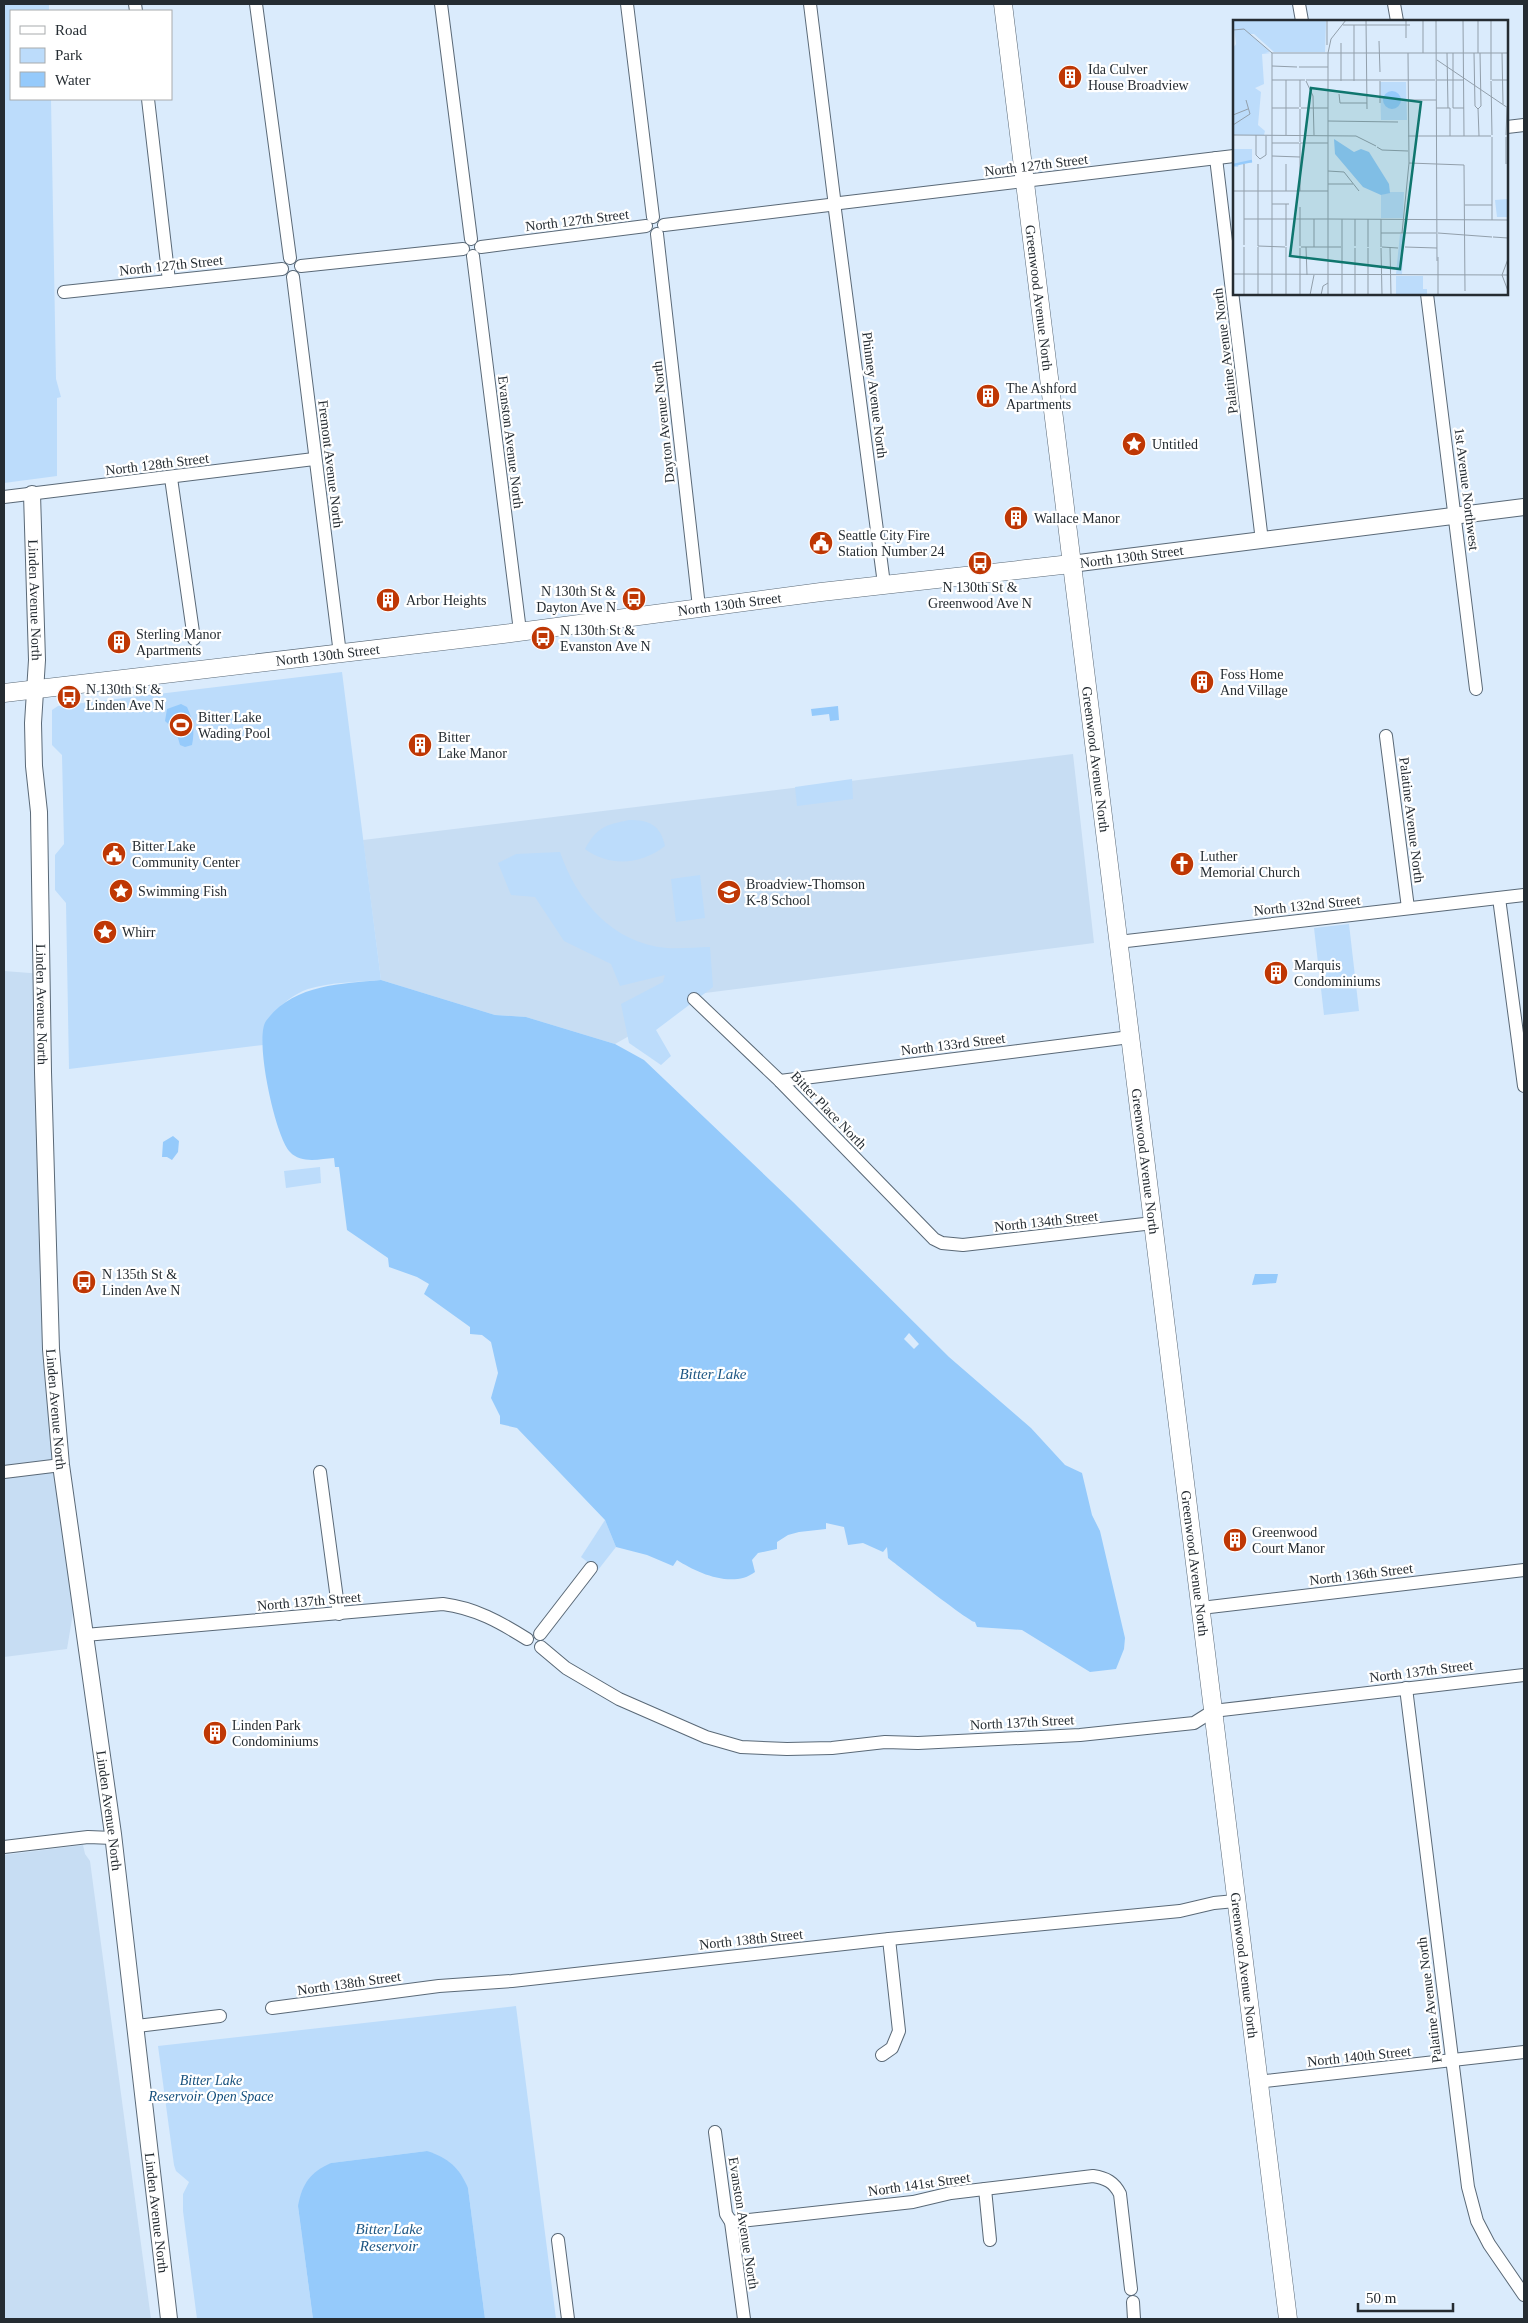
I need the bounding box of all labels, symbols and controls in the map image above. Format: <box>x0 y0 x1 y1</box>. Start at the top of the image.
legend <box>10 10 172 100</box>
inset map <box>1233 20 1508 295</box>
text: Road <box>55 22 87 38</box>
text: Park <box>55 47 83 63</box>
place label: Ida Culver House Broadview <box>1088 62 1190 93</box>
building icon: Ida Culver House Broadview <box>1057 64 1083 90</box>
text: Water <box>55 72 90 88</box>
street label: North 127th Street <box>983 152 1089 179</box>
street label: North 127th Street <box>524 207 630 234</box>
street label: Greenwood Avenue North <box>1022 224 1055 372</box>
street label: North 127th Street <box>118 253 224 278</box>
street label: Palatine Avenue North <box>1210 287 1241 415</box>
street label: Phinney Avenue North <box>859 331 890 459</box>
street label: Dayton Avenue North <box>650 360 677 484</box>
street label: Evanston Avenue North <box>495 375 526 509</box>
place label: The Ashford Apartments <box>1006 381 1076 412</box>
building icon: The Ashford Apartments <box>975 383 1001 409</box>
street label: Fremont Avenue North <box>315 399 346 529</box>
street label: 1st Avenue Northwest <box>1452 427 1481 551</box>
place icon: Untitled <box>1121 431 1147 457</box>
place label: Untitled <box>1152 437 1198 452</box>
street label: North 128th Street <box>104 451 210 478</box>
building icon: Wallace Manor <box>1003 505 1029 531</box>
place label: Wallace Manor <box>1034 511 1120 526</box>
place label: Seattle City Fire Station Number 24 <box>838 528 945 559</box>
public building icon: Seattle City Fire Station Number 24 <box>808 530 834 556</box>
street label: Linden Avenue North <box>25 539 44 661</box>
street label: North 130th Street <box>1079 543 1184 571</box>
bus stop icon: N 130th St & Greenwood Ave N <box>967 550 993 576</box>
place label: N 130th St & Greenwood Ave N <box>928 580 1032 611</box>
place label: N 130th St & Dayton Ave N <box>536 584 616 615</box>
bus stop icon: N 130th St & Dayton Ave N <box>621 586 647 612</box>
building icon: Arbor Heights <box>375 587 401 613</box>
street label: North 130th Street <box>677 590 782 619</box>
place label: Arbor Heights <box>406 593 487 608</box>
place label: N 130th St & Evanston Ave N <box>560 623 651 654</box>
bus stop icon: N 130th St & Evanston Ave N <box>530 625 556 651</box>
place label: Sterling Manor Apartments <box>136 627 221 658</box>
building icon: Sterling Manor Apartments <box>106 629 132 655</box>
street label: North 130th Street <box>275 642 381 669</box>
place label: Foss Home And Village <box>1220 667 1288 698</box>
building icon: Foss Home And Village <box>1189 669 1215 695</box>
place label: N 130th St & Linden Ave N <box>86 682 164 713</box>
bus stop icon: N 130th St & Linden Ave N <box>56 684 82 710</box>
street label: Greenwood Avenue North <box>1079 686 1112 833</box>
place label: Bitter Lake Wading Pool <box>198 710 270 741</box>
sports icon: Bitter Lake Wading Pool <box>168 712 194 738</box>
place label: Bitter Lake Manor <box>438 730 507 761</box>
building icon: Bitter Lake Manor <box>407 732 433 758</box>
street label: Palatine Avenue North <box>1396 756 1427 884</box>
place label: Bitter Lake Community Center <box>132 839 240 870</box>
public building icon: Bitter Lake Community Center <box>101 841 127 867</box>
place label: Luther Memorial Church <box>1200 849 1300 880</box>
church icon: Luther Memorial Church <box>1169 851 1195 877</box>
place label: Broadview-Thomson K-8 School <box>746 877 865 908</box>
place icon: Swimming Fish <box>108 878 134 904</box>
school or university icon: Broadview-Thomson K-8 School <box>716 879 742 905</box>
place label: Swimming Fish <box>138 884 227 899</box>
street label: North 132nd Street <box>1253 892 1361 919</box>
place icon: Whirr <box>92 919 118 945</box>
place label: Whirr <box>122 925 156 940</box>
street label: Linden Avenue North <box>33 944 50 1065</box>
place label: Marquis Condominiums <box>1294 958 1380 989</box>
building icon: Marquis Condominiums <box>1263 960 1289 986</box>
street label: North 133rd Street <box>900 1031 1006 1058</box>
street label: Bitter Place North <box>788 1068 869 1152</box>
street label: Greenwood Avenue North <box>1129 1088 1161 1235</box>
street label: North 134th Street <box>993 1209 1099 1234</box>
place label: N 135th St & Linden Ave N <box>102 1267 180 1298</box>
bus stop icon: N 135th St & Linden Ave N <box>71 1269 97 1295</box>
street label: Linden Avenue North <box>43 1348 69 1471</box>
water label: Bitter Lake <box>679 1366 747 1382</box>
street label: Greenwood Avenue North <box>1178 1490 1211 1637</box>
place label: Greenwood Court Manor <box>1252 1525 1325 1556</box>
building icon: Greenwood Court Manor <box>1222 1527 1248 1553</box>
street label: North 136th Street <box>1308 1561 1414 1588</box>
street label: North 137th Street <box>256 1589 362 1614</box>
street label: North 137th Street <box>1368 1658 1474 1685</box>
street label: North 137th Street <box>970 1712 1075 1733</box>
place label: Linden Park Condominiums <box>232 1718 318 1749</box>
building icon: Linden Park Condominiums <box>202 1720 228 1746</box>
street label: Linden Avenue North <box>93 1750 124 1872</box>
street label: Greenwood Avenue North <box>1228 1891 1260 2039</box>
street label: North 138th Street <box>698 1927 804 1952</box>
street label: Palatine Avenue North <box>1414 1936 1445 2064</box>
street label: North 138th Street <box>296 1969 402 1998</box>
street label: North 140th Street <box>1306 2044 1412 2069</box>
park label: Bitter Lake Reservoir Open Space <box>147 2073 274 2104</box>
street label: Linden Avenue North <box>142 2152 171 2274</box>
street label: Evanston Avenue North <box>726 2156 761 2290</box>
street label: North 141st Street <box>867 2170 971 2199</box>
water label: Bitter Lake Reservoir <box>355 2221 423 2254</box>
scale bar <box>1358 2280 1453 2312</box>
text: 50 m <box>1366 2290 1397 2306</box>

